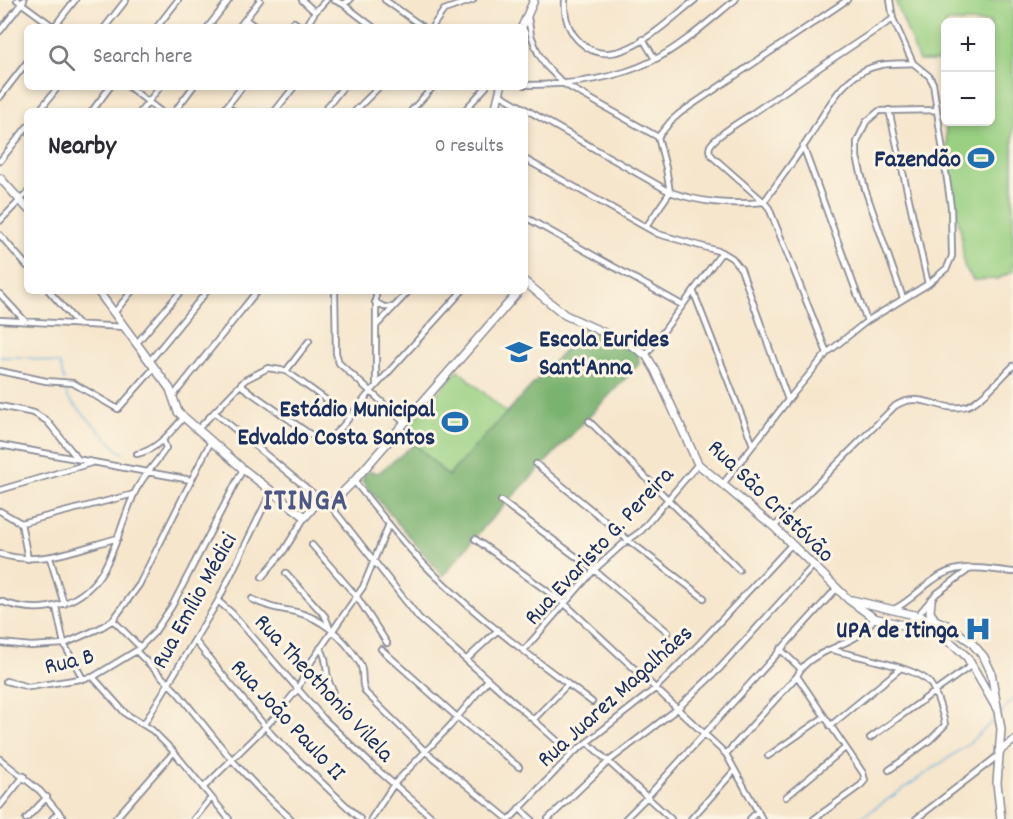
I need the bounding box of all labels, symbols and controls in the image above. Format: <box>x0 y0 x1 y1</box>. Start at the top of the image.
map controls <box>941 18 995 126</box>
button: + <box>941 18 995 72</box>
search box <box>24 24 528 90</box>
icon: search <box>45 41 78 74</box>
text: Search here <box>93 42 192 73</box>
button: − <box>941 72 995 126</box>
text: Nearby <box>48 129 116 166</box>
text: 0 results <box>435 133 504 161</box>
sports icon: Fazendão <box>966 143 996 173</box>
place label: Fazendão <box>874 144 961 178</box>
place label: Escola Eurides Sant'Anna <box>539 324 669 386</box>
school or university icon: Escola Eurides Sant'Anna <box>504 337 534 367</box>
place label: Estádio Municipal Edvaldo Costa Santos <box>238 394 435 456</box>
sports icon: Estádio Municipal Edvaldo Costa Santos <box>440 407 470 437</box>
street label: Rua São Cristóvão <box>699 433 841 572</box>
street label: Rua Evaristo G. Pereira <box>517 459 684 634</box>
district label: ITINGA <box>263 482 349 525</box>
street label: Rua Emílio Médici <box>144 527 247 676</box>
street label: Rua Theothonio Vilela <box>245 607 401 771</box>
hospital icon: UPA de Itinga <box>963 614 993 644</box>
place label: UPA de Itinga <box>836 615 959 649</box>
street label: Rua Juarez Magalhães <box>530 618 702 777</box>
street label: Rua B <box>41 640 98 685</box>
street label: Rua João Paulo II <box>221 653 353 790</box>

